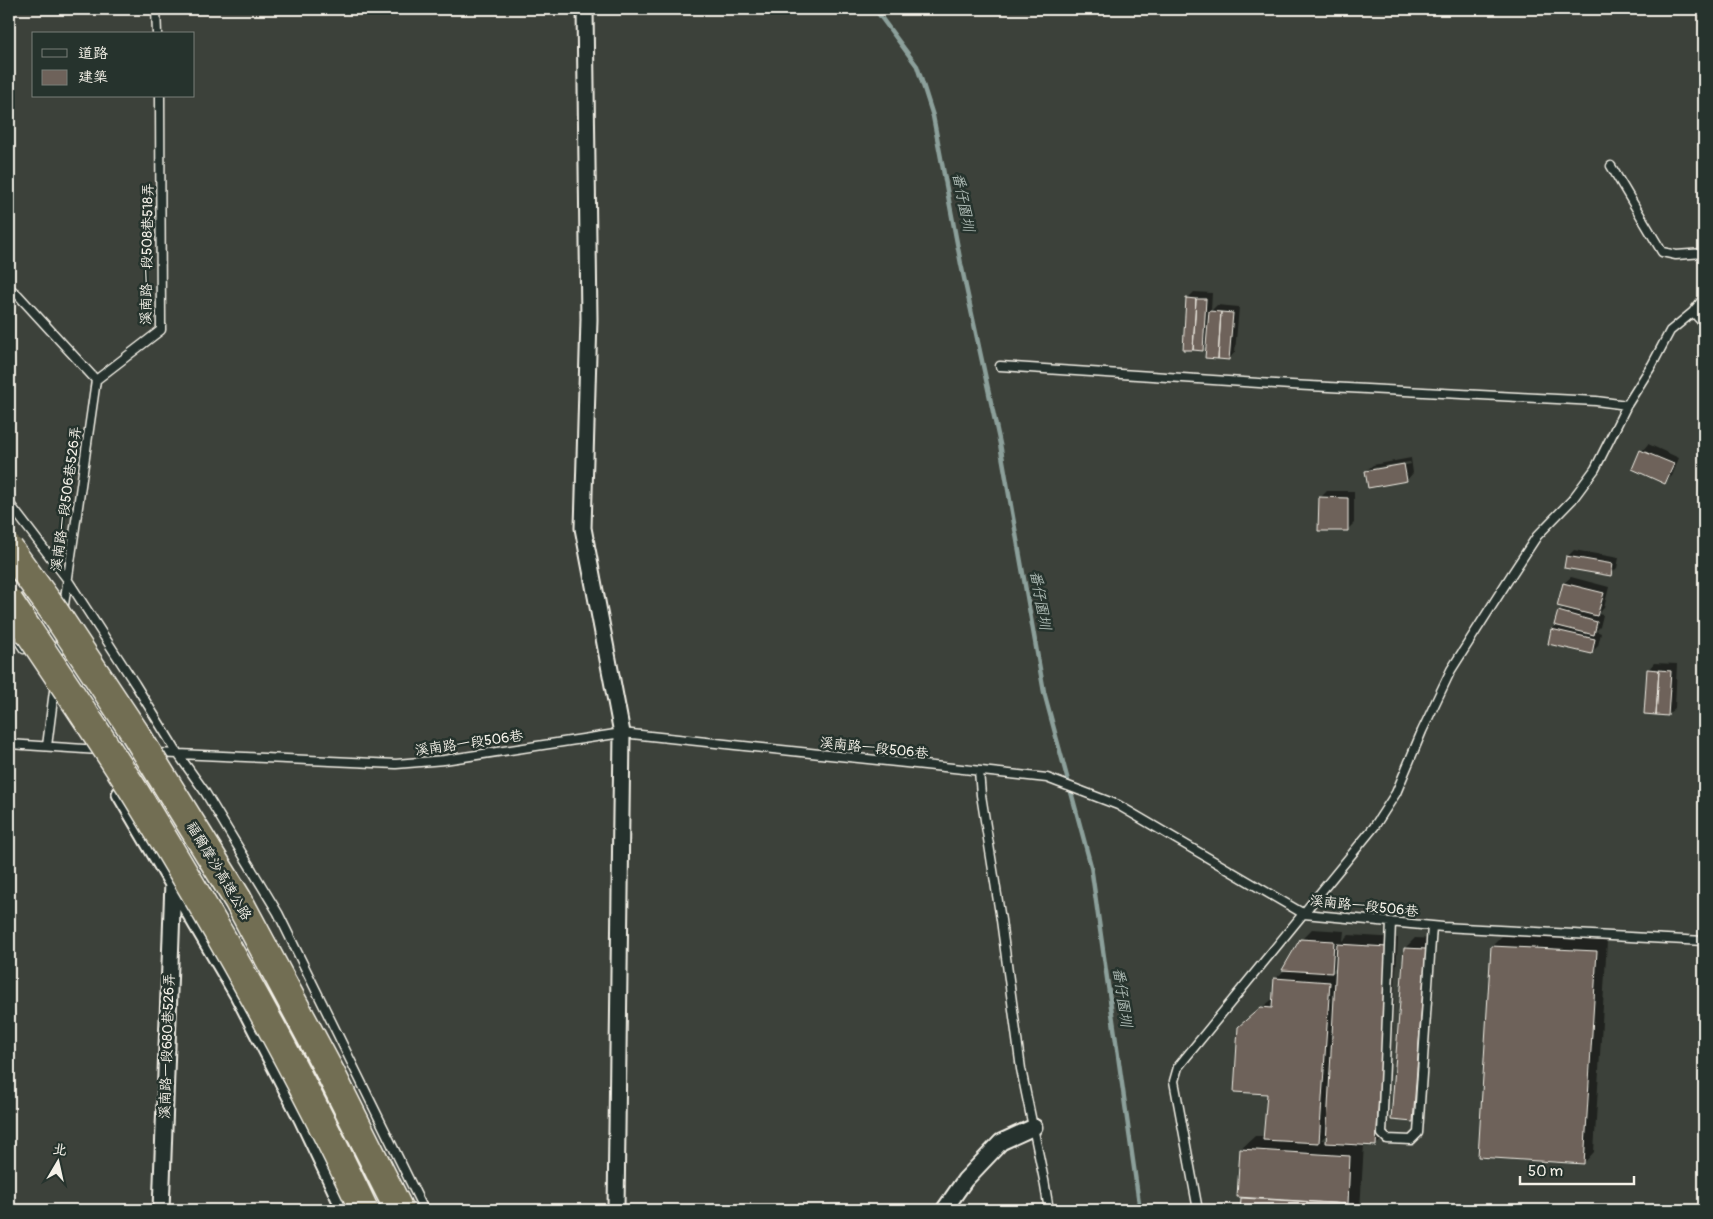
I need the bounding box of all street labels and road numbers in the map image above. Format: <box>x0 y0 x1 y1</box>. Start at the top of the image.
street label: 溪南路一段508巷518弄 <box>137 183 157 325</box>
street label: 溪南路一段506巷526弄 <box>47 425 85 573</box>
street label: 溪南路一段506巷 <box>414 727 525 759</box>
street label: 溪南路一段506巷 <box>819 734 930 762</box>
street label: 福爾摩沙高速公路 <box>183 819 255 923</box>
street label: 溪南路一段506巷 <box>1309 892 1420 920</box>
street label: 溪南路一段680巷526弄 <box>156 973 178 1119</box>

